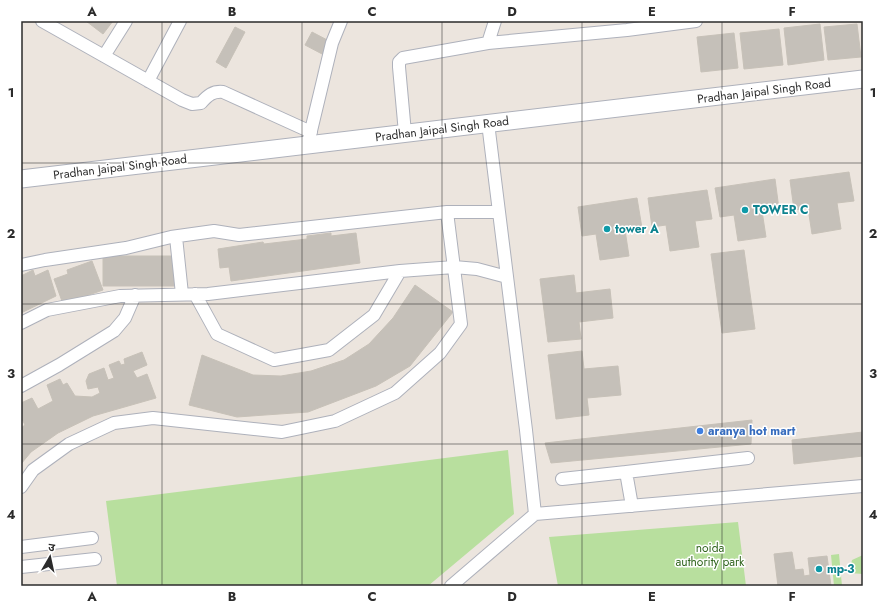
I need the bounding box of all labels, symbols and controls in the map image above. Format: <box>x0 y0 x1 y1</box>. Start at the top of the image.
text: A <box>86 2 97 21</box>
text: B <box>228 2 237 21</box>
text: C <box>367 2 377 21</box>
text: D <box>507 2 517 21</box>
text: E <box>648 2 656 21</box>
text: F <box>788 2 796 21</box>
street label: Pradhan Jaipal Singh Road <box>696 74 832 108</box>
text: 1 <box>8 83 14 102</box>
text: 1 <box>870 83 876 102</box>
street label: Pradhan Jaipal Singh Road <box>374 112 510 146</box>
street label: Pradhan Jaipal Singh Road <box>52 150 188 184</box>
place label: TOWER C <box>753 201 808 219</box>
marker: TOWER C <box>740 205 750 215</box>
place label: tower A <box>615 220 659 238</box>
text: 2 <box>7 224 15 243</box>
marker: tower A <box>602 224 612 234</box>
text: 2 <box>869 224 877 243</box>
text: 3 <box>7 364 15 383</box>
text: 3 <box>869 364 877 383</box>
place label: aranya hot mart <box>708 422 796 440</box>
marker: aranya hot mart <box>695 426 705 436</box>
text: 4 <box>6 505 16 524</box>
text: 4 <box>868 505 878 524</box>
north arrow <box>30 537 70 577</box>
text: उ <box>47 539 57 556</box>
park label: noida authority park <box>676 539 745 571</box>
place label: mp-3 <box>827 560 855 578</box>
marker: mp-3 <box>814 564 824 574</box>
text: A <box>86 587 97 606</box>
text: B <box>228 587 237 606</box>
text: C <box>367 587 377 606</box>
text: D <box>507 587 517 606</box>
text: E <box>648 587 656 606</box>
text: F <box>788 587 796 606</box>

